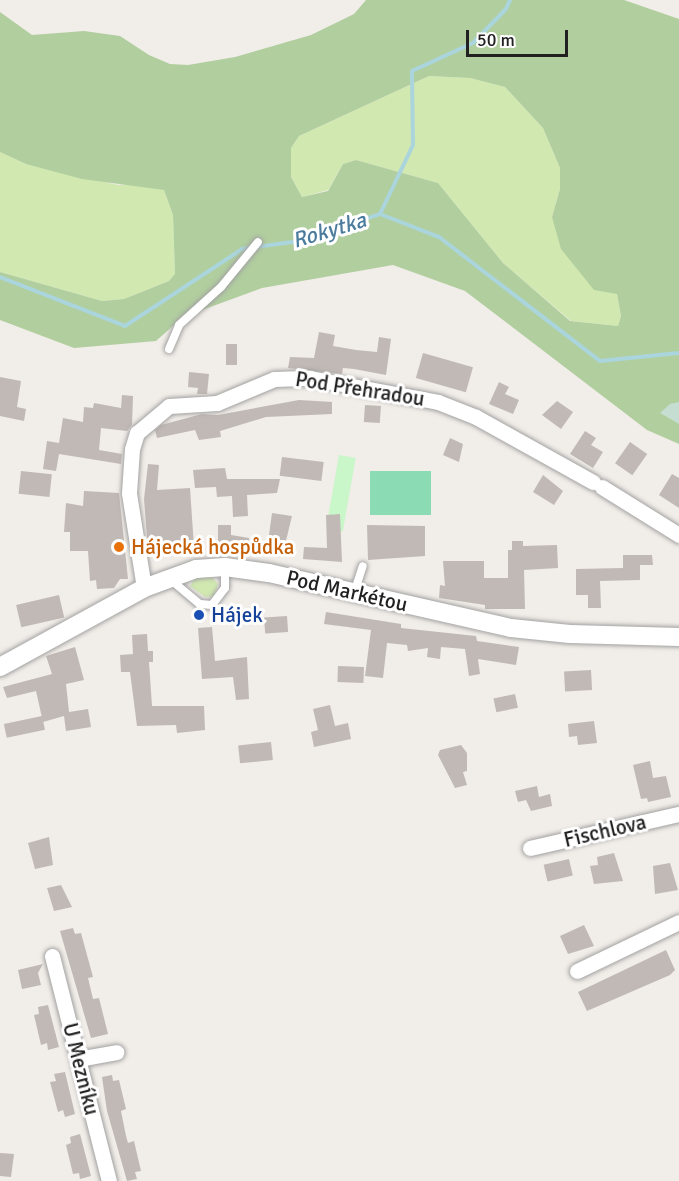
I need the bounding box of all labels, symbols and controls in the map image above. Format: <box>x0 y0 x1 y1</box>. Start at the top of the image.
scale bar <box>469 18 571 56</box>
text: 50 m <box>477 29 515 51</box>
water label: Rokytka <box>289 206 369 254</box>
street label: Pod Přehradou <box>294 366 426 412</box>
place label: Hájecká hospůdka <box>131 534 294 560</box>
marker: Hájecká hospůdka <box>112 540 126 554</box>
street label: Pod Markétou <box>284 565 410 617</box>
place label: Hájek <box>211 602 263 628</box>
marker: Hájek <box>192 608 206 622</box>
street label: Fischlova <box>561 809 649 853</box>
street label: U Mezníku <box>57 1020 105 1118</box>

